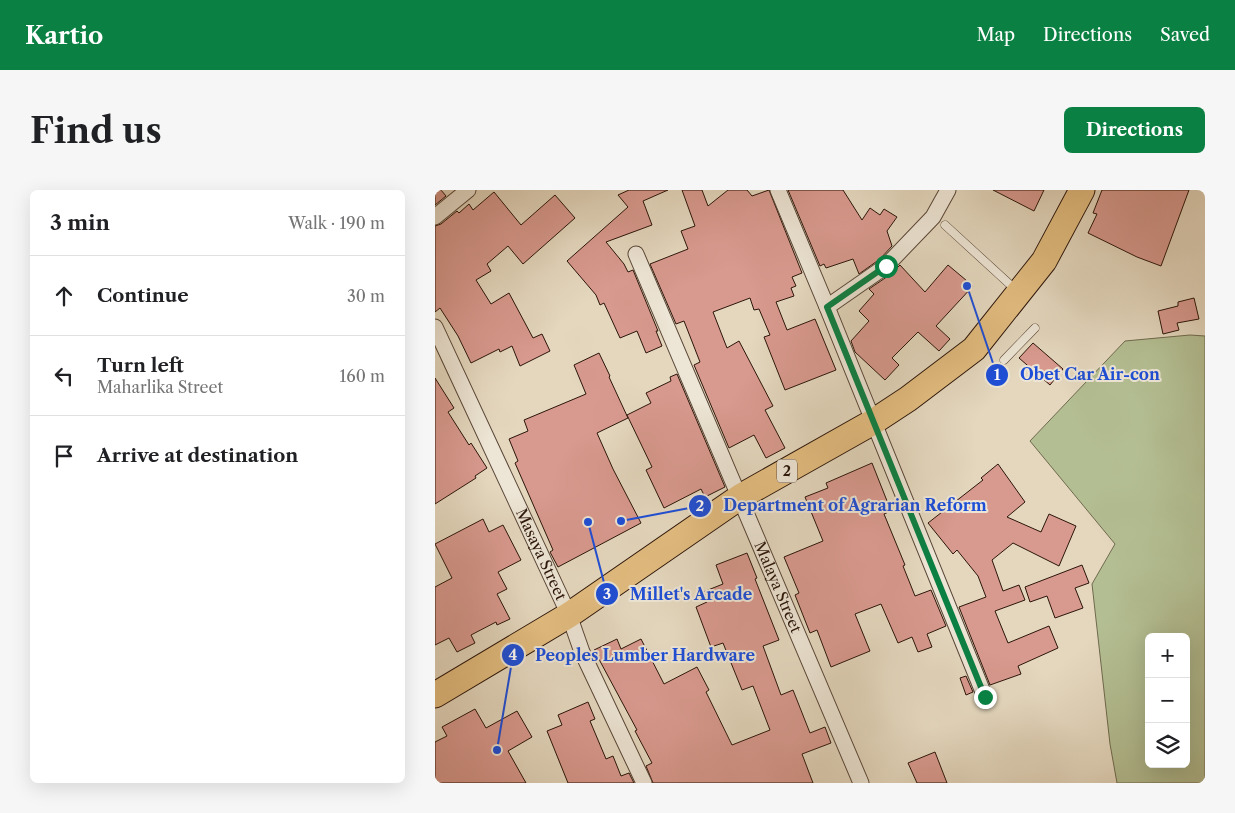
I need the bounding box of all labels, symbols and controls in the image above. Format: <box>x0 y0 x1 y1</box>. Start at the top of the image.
text: Kartio <box>25 21 103 50</box>
text: Map <box>976 24 1015 46</box>
text: Directions <box>1043 24 1132 46</box>
text: Saved <box>1160 24 1210 46</box>
button: Directions <box>1064 107 1205 153</box>
text: Find us <box>30 109 162 152</box>
text: 3 min <box>50 210 110 235</box>
text: Walk · 190 m <box>288 213 385 233</box>
route start <box>875 255 898 278</box>
icon: ahead <box>50 282 78 310</box>
text: Continue <box>97 284 189 307</box>
text: 30 m <box>347 286 385 306</box>
text: Turn left <box>97 354 184 377</box>
callout: Obet Car Air-con <box>984 359 1170 390</box>
icon: left <box>50 362 78 390</box>
text: Obet Car Air-con <box>1020 364 1160 384</box>
text: 1 <box>994 365 1001 384</box>
text: 160 m <box>340 366 385 386</box>
text: Maharlika Street <box>97 377 223 397</box>
icon: arrive <box>50 442 78 470</box>
text: Arrive at destination <box>97 444 298 467</box>
road number: 2 <box>777 460 797 482</box>
callout: Department of Agrarian Reform <box>688 490 997 521</box>
text: Department of Agrarian Reform <box>723 495 987 515</box>
text: 2 <box>696 496 705 515</box>
street label: Masaya Street <box>512 505 571 604</box>
street label: Malaya Street <box>750 538 806 636</box>
callout: Millet's Arcade <box>595 579 763 610</box>
text: 3 <box>603 584 611 603</box>
text: Millet's Arcade <box>630 584 753 604</box>
map controls <box>1145 633 1190 768</box>
button: + <box>1145 633 1190 678</box>
callout: Peoples Lumber Hardware <box>500 639 766 670</box>
text: 4 <box>509 645 518 664</box>
text: Peoples Lumber Hardware <box>535 645 756 665</box>
button: − <box>1145 678 1190 723</box>
route end <box>974 686 997 709</box>
button: layers <box>1145 723 1190 768</box>

